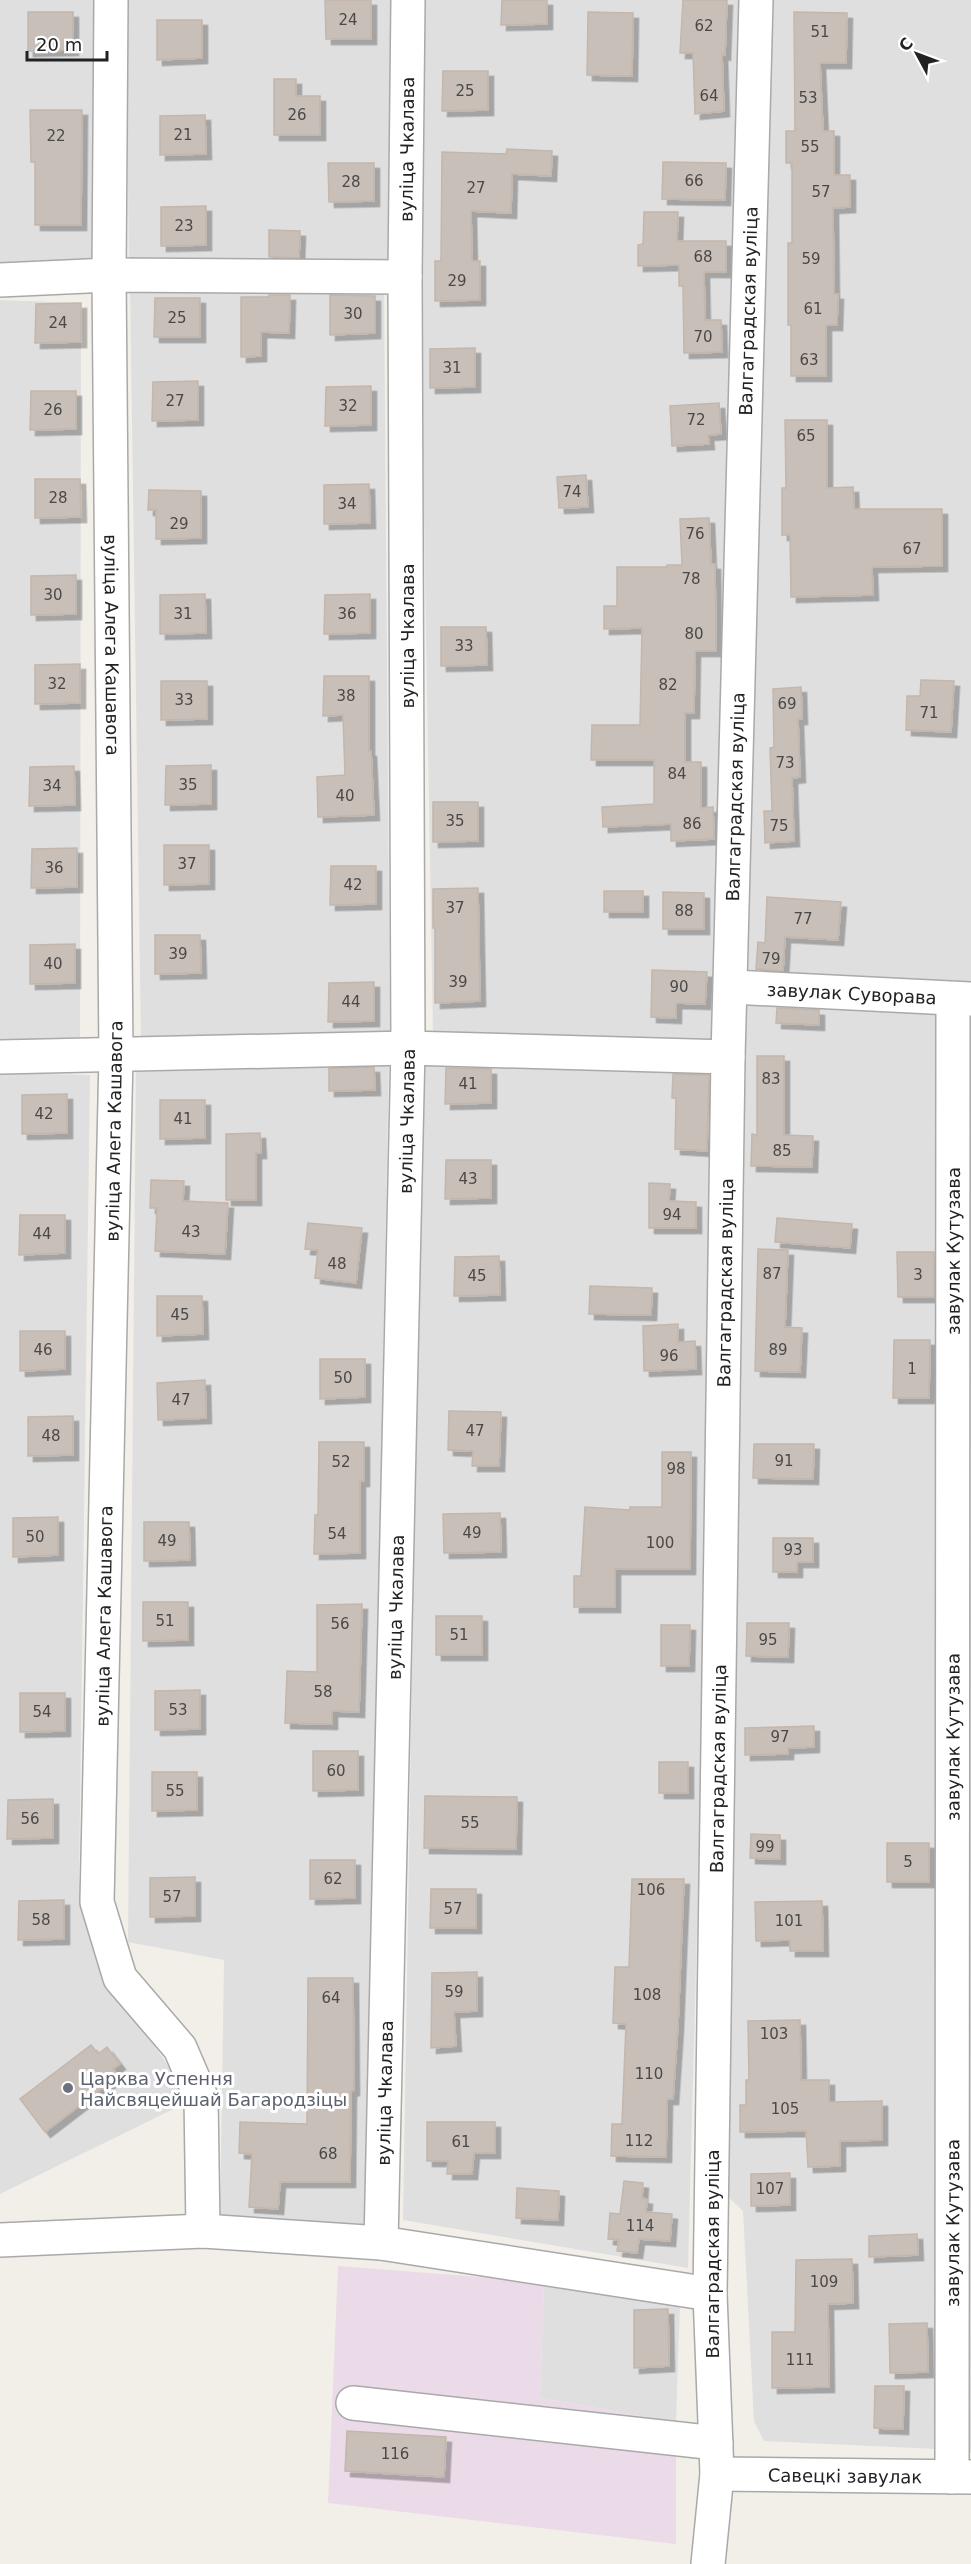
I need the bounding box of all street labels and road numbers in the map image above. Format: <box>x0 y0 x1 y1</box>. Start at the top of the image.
street label: вуліца Чкалава <box>395 77 418 222</box>
street label: Валгаградская вуліца <box>734 206 761 416</box>
street label: вуліца Алега Кашавога <box>101 534 124 756</box>
street label: вуліца Чкалава <box>397 563 418 709</box>
street label: Валгаградская вуліца <box>722 692 748 902</box>
street label: завулак Суворава <box>766 978 937 1008</box>
street label: вуліца Алега Кашавога <box>102 1020 126 1242</box>
street label: вуліца Чкалава <box>394 1048 418 1194</box>
street label: завулак Кутузава <box>942 1167 963 1335</box>
street label: Валгаградская вуліца <box>713 1178 737 1387</box>
street label: вуліца Алега Кашавога <box>92 1505 116 1727</box>
street label: вуліца Чкалава <box>383 1534 408 1680</box>
street label: завулак Кутузава <box>942 1653 963 1821</box>
street label: Валгаградская вуліца <box>706 1664 730 1873</box>
street label: вуліца Чкалава <box>372 2020 397 2166</box>
street label: завулак Кутузава <box>942 2139 963 2307</box>
street label: Валгаградская вуліца <box>702 2149 723 2359</box>
street label: Савецкі завулак <box>768 2464 922 2487</box>

